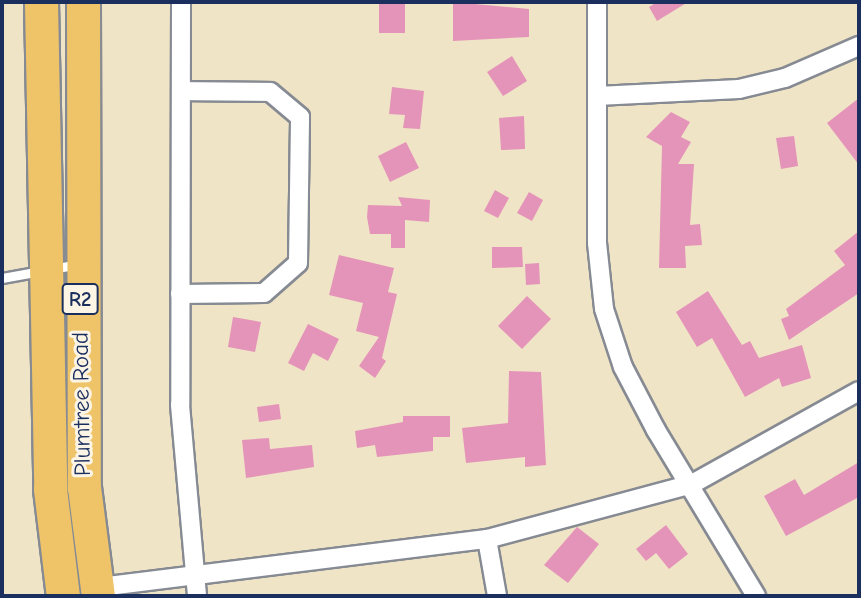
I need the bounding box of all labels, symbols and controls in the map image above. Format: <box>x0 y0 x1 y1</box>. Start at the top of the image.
road number: R2 <box>61 282 99 316</box>
street label: Plumtree Road <box>67 332 97 476</box>

